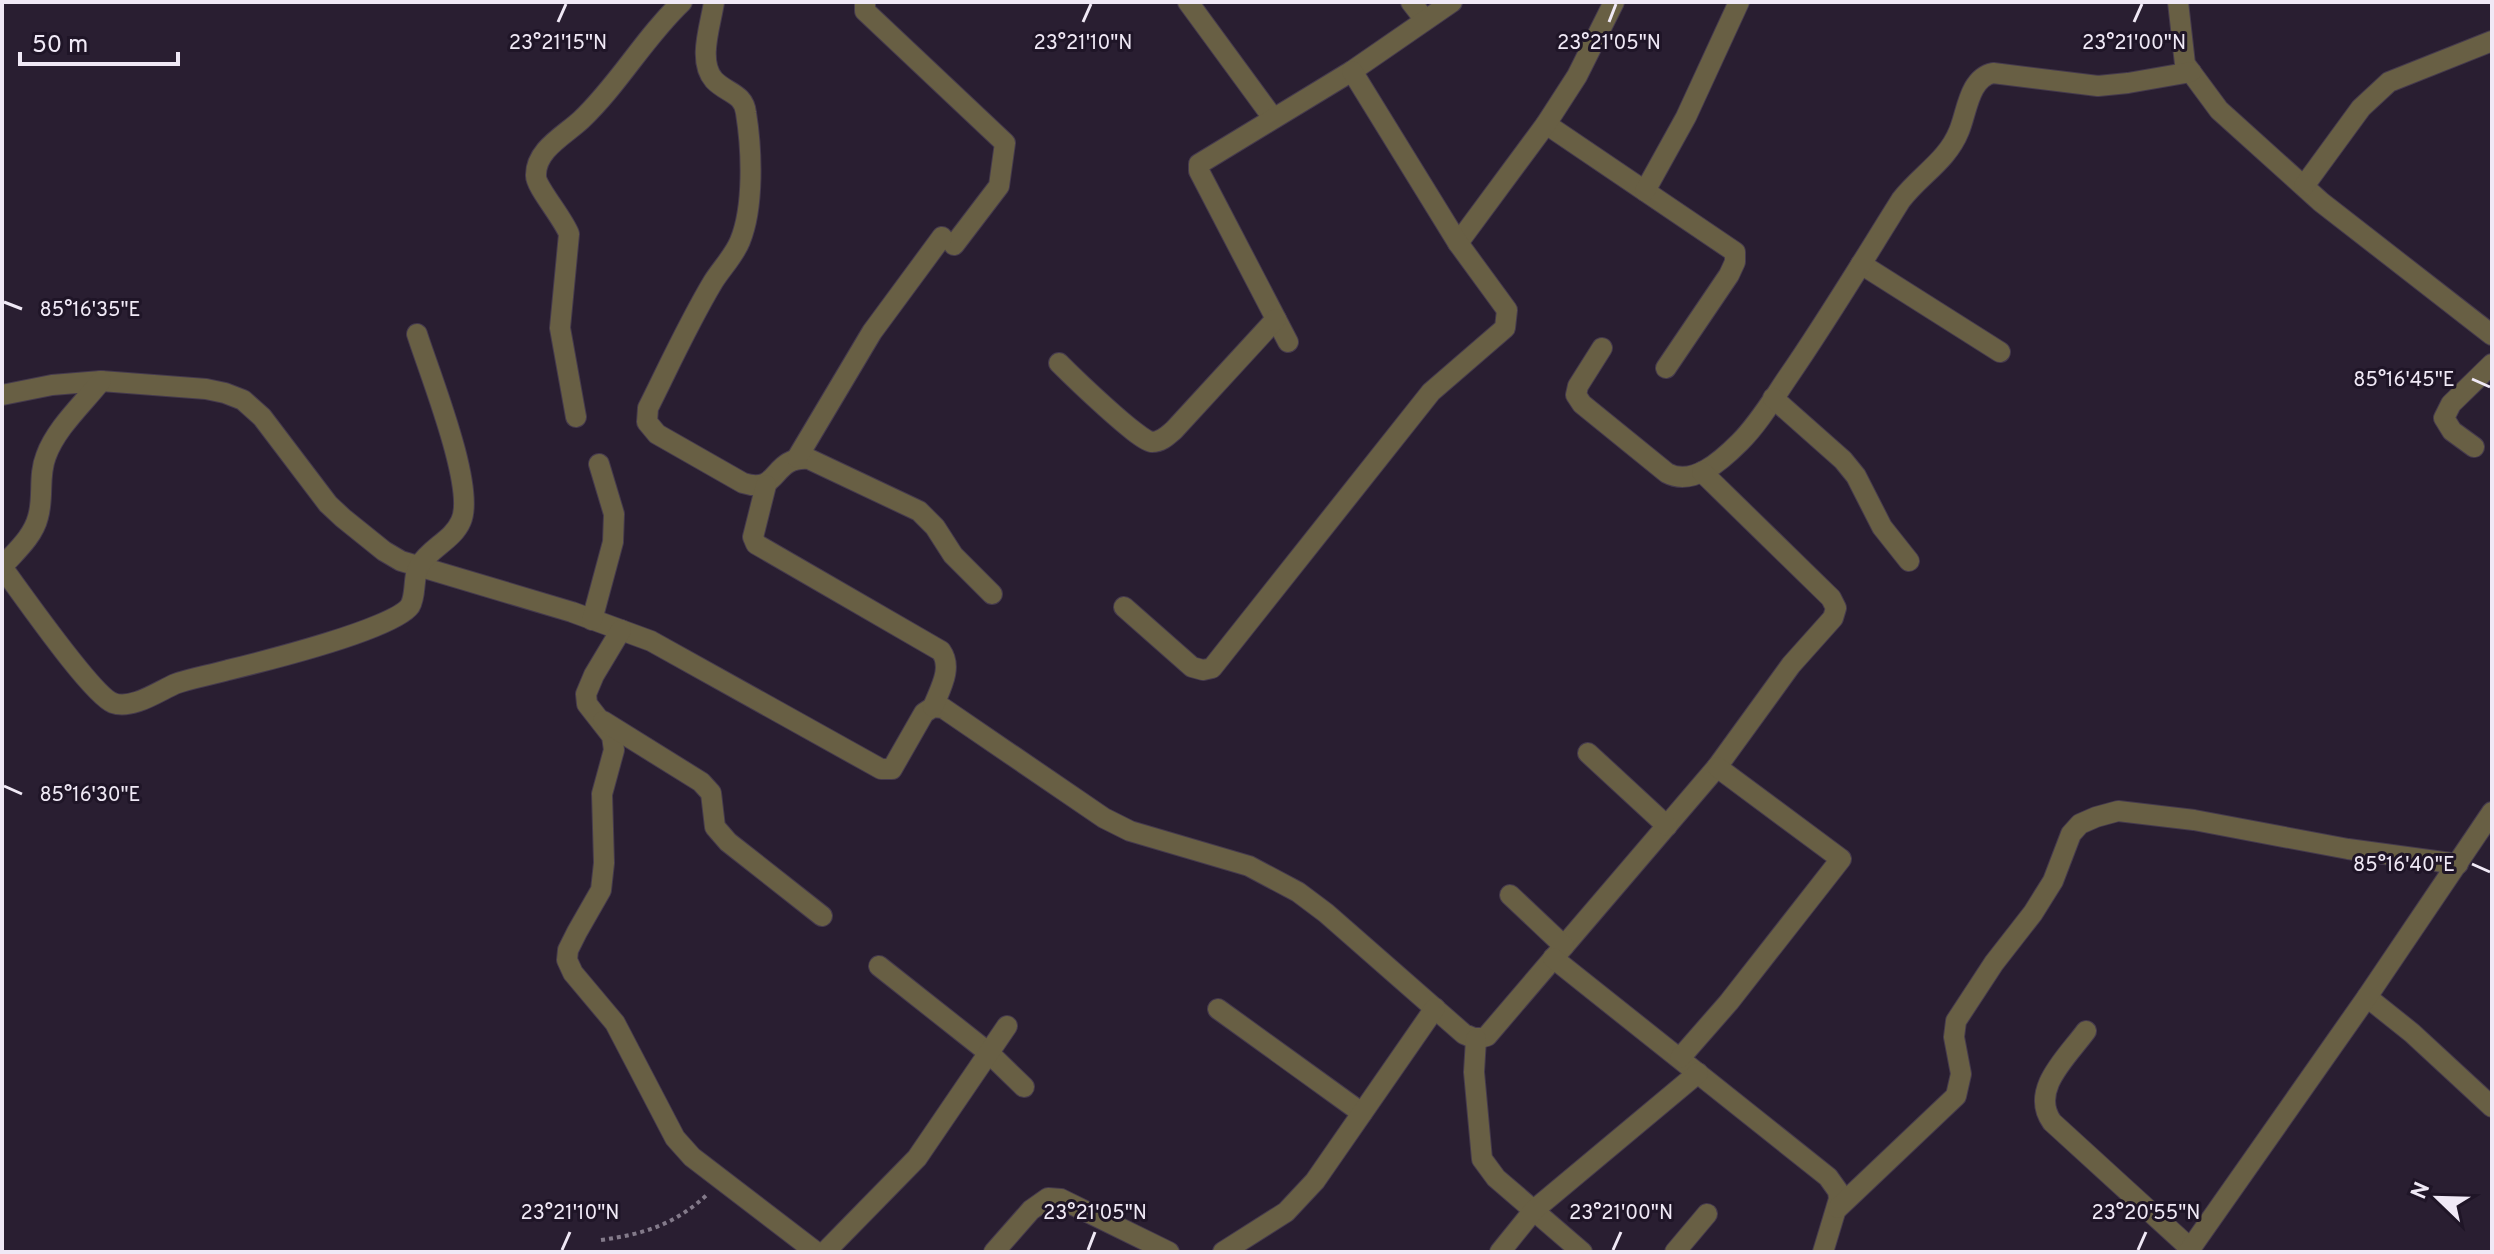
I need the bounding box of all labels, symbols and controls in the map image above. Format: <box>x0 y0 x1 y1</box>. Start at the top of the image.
scale bar <box>20 16 178 66</box>
text: 50 m <box>32 31 88 61</box>
text: 23°21'15"N <box>509 31 607 57</box>
text: 23°21'10"N <box>1034 31 1132 57</box>
text: 23°21'05"N <box>1557 31 1661 57</box>
text: 23°21'00"N <box>2082 31 2186 57</box>
text: 85°16'35"E <box>40 298 141 324</box>
text: 85°16'45"E <box>2353 368 2455 394</box>
text: 85°16'30"E <box>39 783 141 809</box>
text: 85°16'40"E <box>2353 853 2455 879</box>
north arrow <box>2398 1158 2478 1238</box>
text: N <box>2406 1179 2437 1204</box>
text: 23°21'10"N <box>521 1201 619 1227</box>
text: 23°21'05"N <box>1043 1201 1147 1227</box>
text: 23°21'00"N <box>1569 1201 1673 1227</box>
text: 23°20'55"N <box>2092 1201 2200 1227</box>

